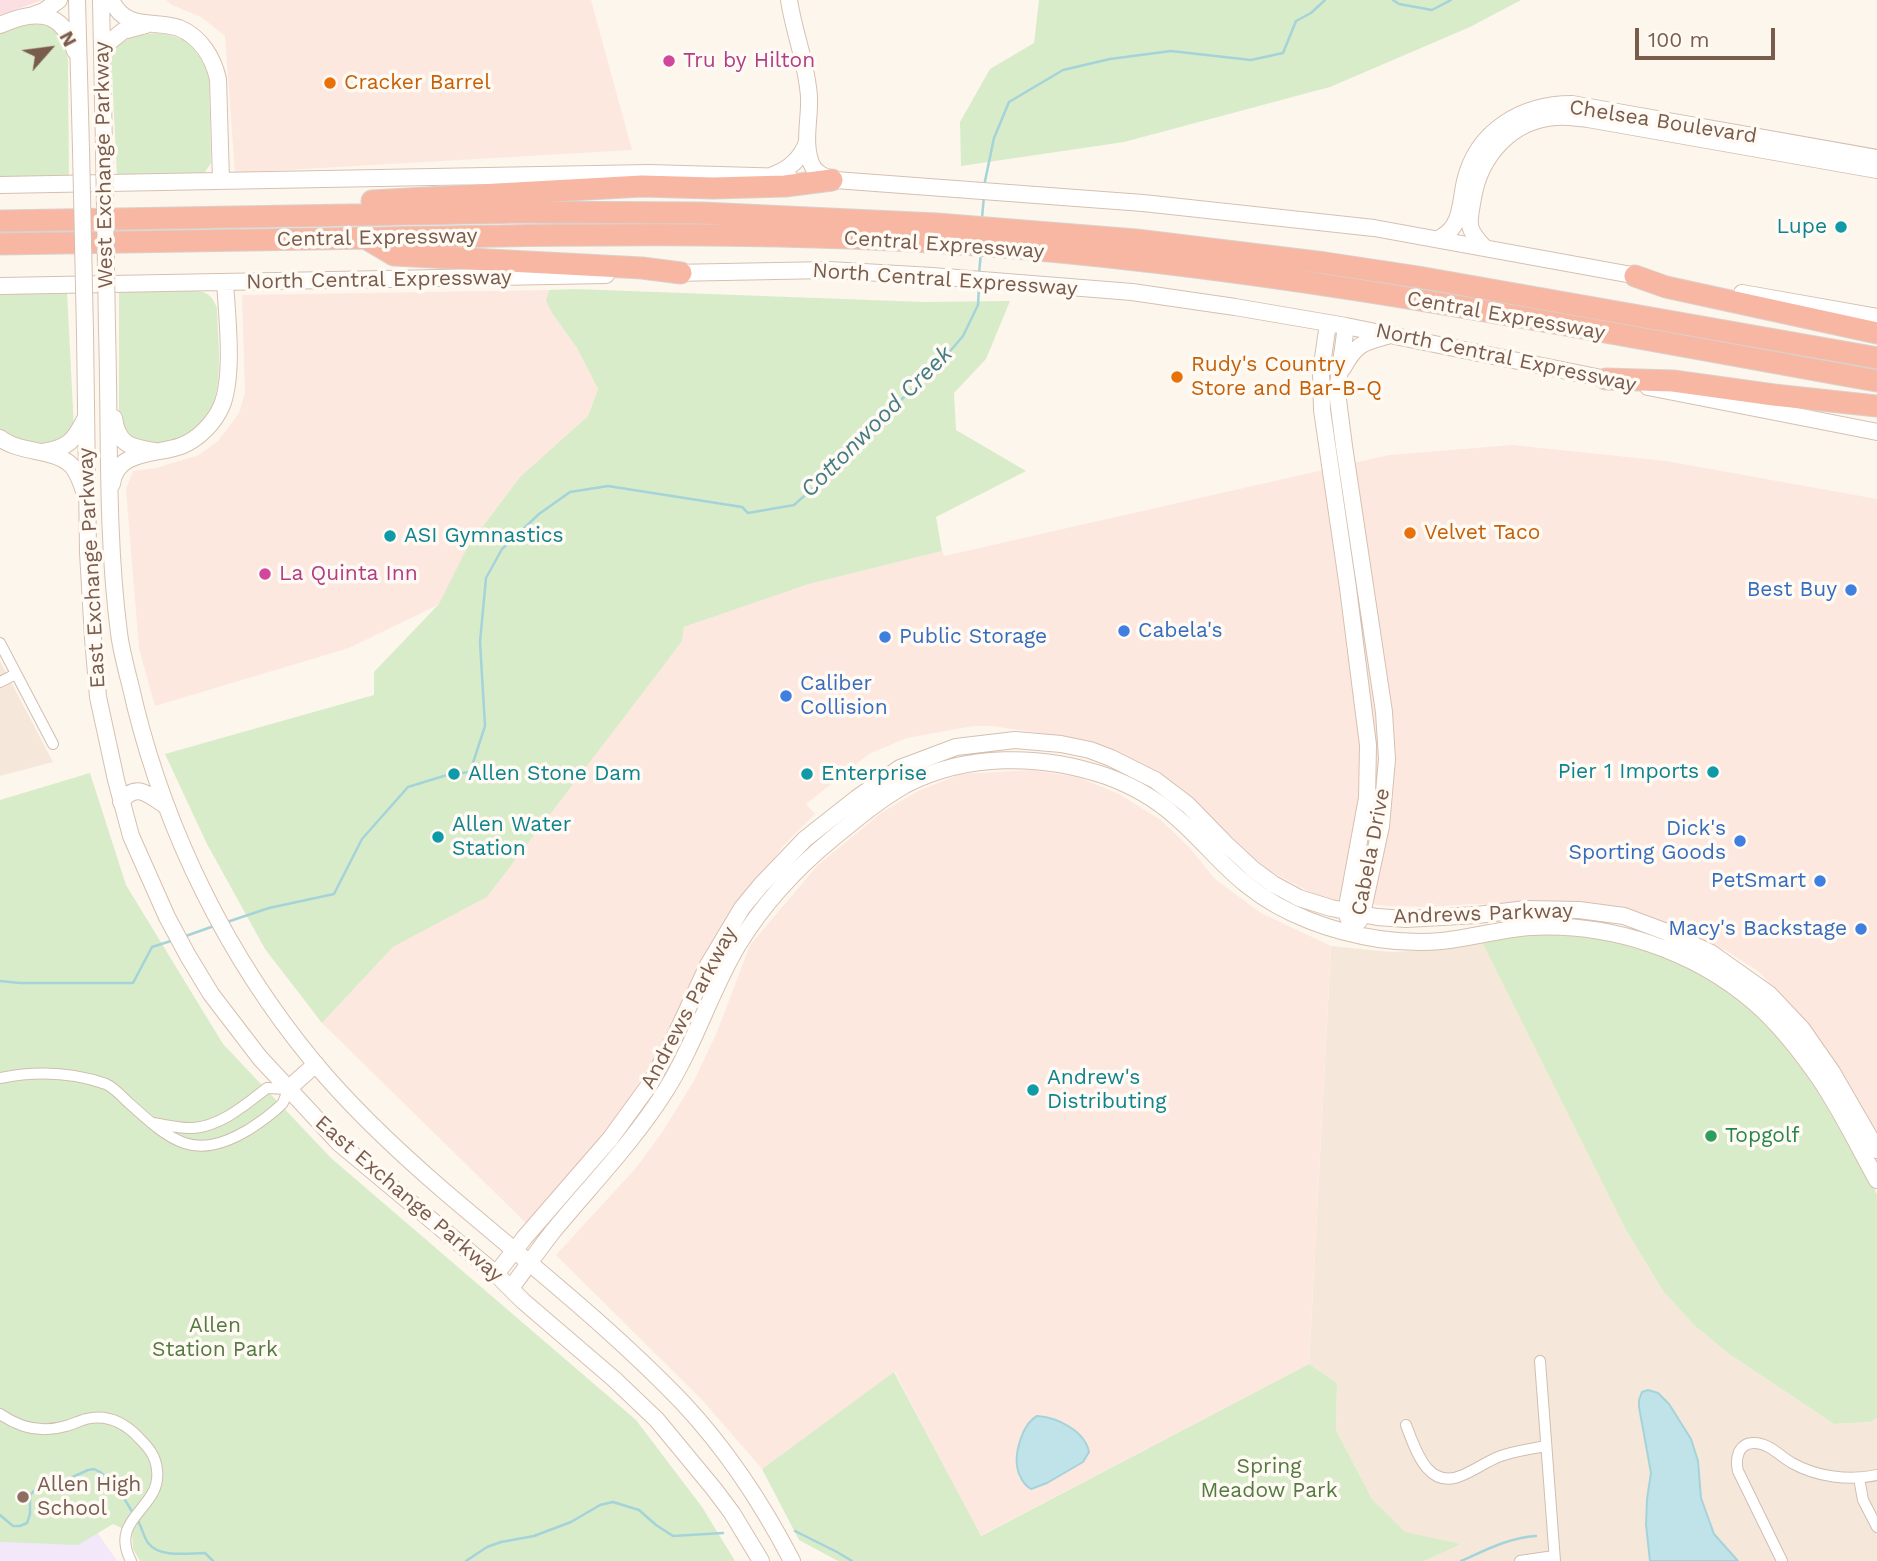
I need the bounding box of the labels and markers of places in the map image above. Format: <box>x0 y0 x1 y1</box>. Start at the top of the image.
place label: Tru by Hilton <box>683 48 815 74</box>
marker: Tru by Hilton <box>661 53 677 69</box>
place label: Cracker Barrel <box>344 70 491 96</box>
marker: Cracker Barrel <box>322 75 338 91</box>
place label: Lupe <box>1776 214 1827 240</box>
marker: Lupe <box>1833 219 1849 235</box>
place label: Rudy's Country Store and Bar-B-Q <box>1191 352 1382 402</box>
marker: Rudy's Country Store and Bar-B-Q <box>1169 369 1185 385</box>
place label: Velvet Taco <box>1424 520 1540 546</box>
place label: ASI Gymnastics <box>404 523 564 549</box>
marker: Velvet Taco <box>1402 525 1418 541</box>
marker: ASI Gymnastics <box>382 528 398 544</box>
place label: La Quinta Inn <box>279 561 418 587</box>
marker: La Quinta Inn <box>257 566 273 582</box>
place label: Best Buy <box>1747 577 1837 603</box>
marker: Best Buy <box>1843 582 1859 598</box>
place label: Cabela's <box>1138 618 1223 644</box>
marker: Cabela's <box>1116 623 1132 639</box>
place label: Public Storage <box>899 624 1047 650</box>
marker: Public Storage <box>877 629 893 645</box>
place label: Caliber Collision <box>800 671 888 721</box>
marker: Caliber Collision <box>778 688 794 704</box>
place label: Pier 1 Imports <box>1558 759 1699 785</box>
place label: Allen Stone Dam <box>468 761 641 787</box>
place label: Enterprise <box>821 761 927 787</box>
marker: Pier 1 Imports <box>1705 764 1721 780</box>
marker: Allen Stone Dam <box>446 766 462 782</box>
marker: Enterprise <box>799 766 815 782</box>
place label: Allen Water Station <box>452 812 571 862</box>
place label: Dick's Sporting Goods <box>1569 816 1726 866</box>
marker: Allen Water Station <box>430 829 446 845</box>
marker: Dick's Sporting Goods <box>1732 833 1748 849</box>
place label: PetSmart <box>1711 868 1806 894</box>
marker: PetSmart <box>1812 873 1828 889</box>
place label: Macy's Backstage <box>1668 916 1847 942</box>
marker: Macy's Backstage <box>1853 921 1869 937</box>
place label: Andrew's Distributing <box>1047 1065 1166 1115</box>
marker: Andrew's Distributing <box>1025 1082 1041 1098</box>
place label: Topgolf <box>1725 1123 1800 1149</box>
marker: Topgolf <box>1703 1128 1719 1144</box>
place label: Allen High School <box>37 1472 141 1522</box>
marker: Allen High School <box>15 1489 31 1505</box>

